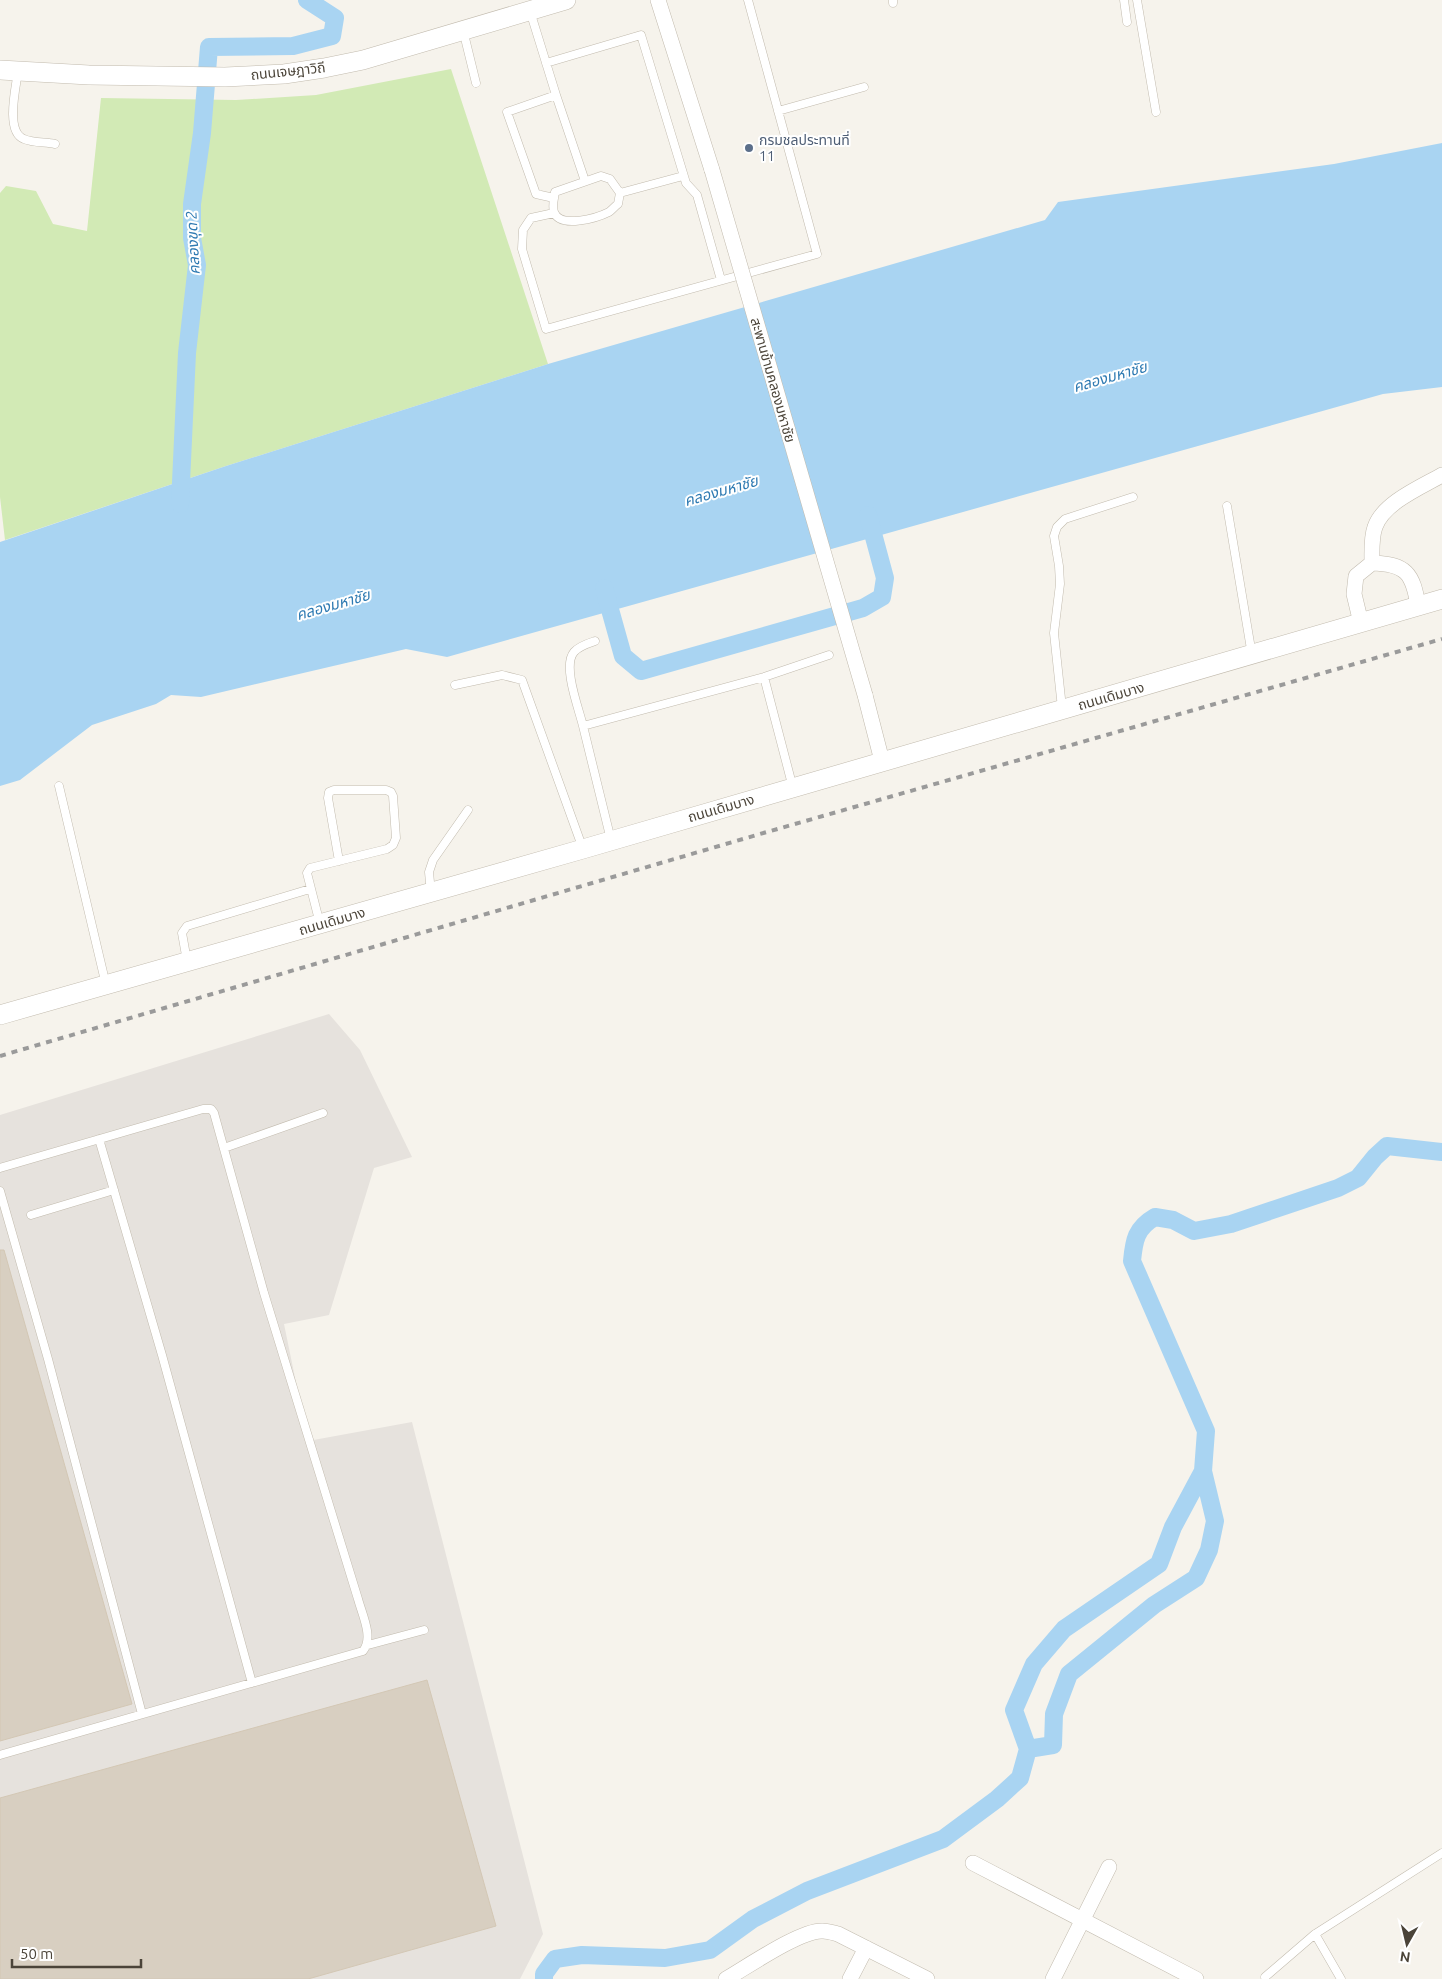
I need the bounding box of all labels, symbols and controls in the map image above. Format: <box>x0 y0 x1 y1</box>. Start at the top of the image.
street label: ถนนเจษฎาวิถี <box>250 59 326 83</box>
place label: กรมชลประทานที่ 11 <box>759 130 850 164</box>
marker: กรมชลประทานที่ 11 <box>743 142 755 154</box>
water label: คลองขุด 2 <box>182 211 204 275</box>
street label: สะพานข้ามคลองมหาชัย <box>747 316 799 444</box>
water label: คลองมหาชัย <box>1071 358 1150 395</box>
water label: คลองมหาชัย <box>682 472 761 509</box>
water label: คลองมหาชัย <box>294 586 373 623</box>
street label: ถนนเดิมบาง <box>1076 679 1146 713</box>
street label: ถนนเดิมบาง <box>686 791 756 825</box>
street label: ถนนเดิมบาง <box>297 904 367 938</box>
north arrow <box>1382 1919 1432 1969</box>
scale bar <box>12 1936 141 1968</box>
text: 50 m <box>20 1945 53 1962</box>
text: N <box>1399 1948 1411 1966</box>

